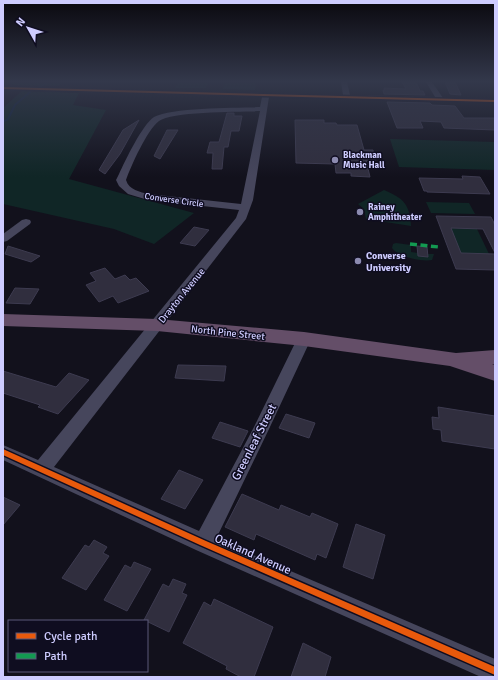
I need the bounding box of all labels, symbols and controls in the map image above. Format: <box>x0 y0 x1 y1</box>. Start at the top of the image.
north arrow <box>8 8 48 48</box>
text: N <box>13 15 28 29</box>
place label: Blackman Music Hall <box>343 150 385 171</box>
marker: Blackman Music Hall <box>330 155 340 165</box>
street label: Converse Circle <box>144 191 205 210</box>
place label: Rainey Amphitheater <box>368 202 422 223</box>
marker: Rainey Amphitheater <box>355 207 365 217</box>
place label: Converse University <box>366 250 411 274</box>
marker: Converse University <box>353 256 363 266</box>
street label: Drayton Avenue <box>156 266 208 326</box>
street label: North Pine Street <box>190 323 266 343</box>
street label: Greenleaf Street <box>229 401 280 483</box>
street label: Oakland Avenue <box>212 531 293 578</box>
legend <box>8 620 148 672</box>
text: Cycle path <box>44 629 97 644</box>
text: Path <box>44 649 67 664</box>

